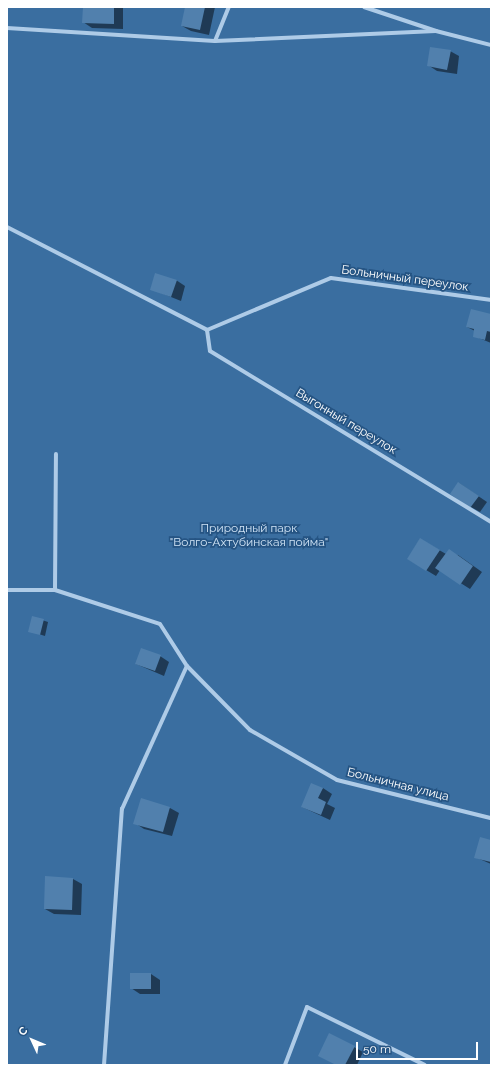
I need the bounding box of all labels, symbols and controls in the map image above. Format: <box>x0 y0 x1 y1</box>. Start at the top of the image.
street label: Больничный переулок <box>341 263 469 295</box>
street label: Выгонный переулок <box>293 386 399 458</box>
park label: Природный парк "Волго-Ахтубинская пойма" <box>170 522 328 550</box>
street label: Больничная улица <box>345 765 451 805</box>
north arrow <box>12 1020 52 1060</box>
text: С <box>16 1024 30 1039</box>
scale bar <box>358 1034 480 1060</box>
text: 50 m <box>363 1042 391 1056</box>

